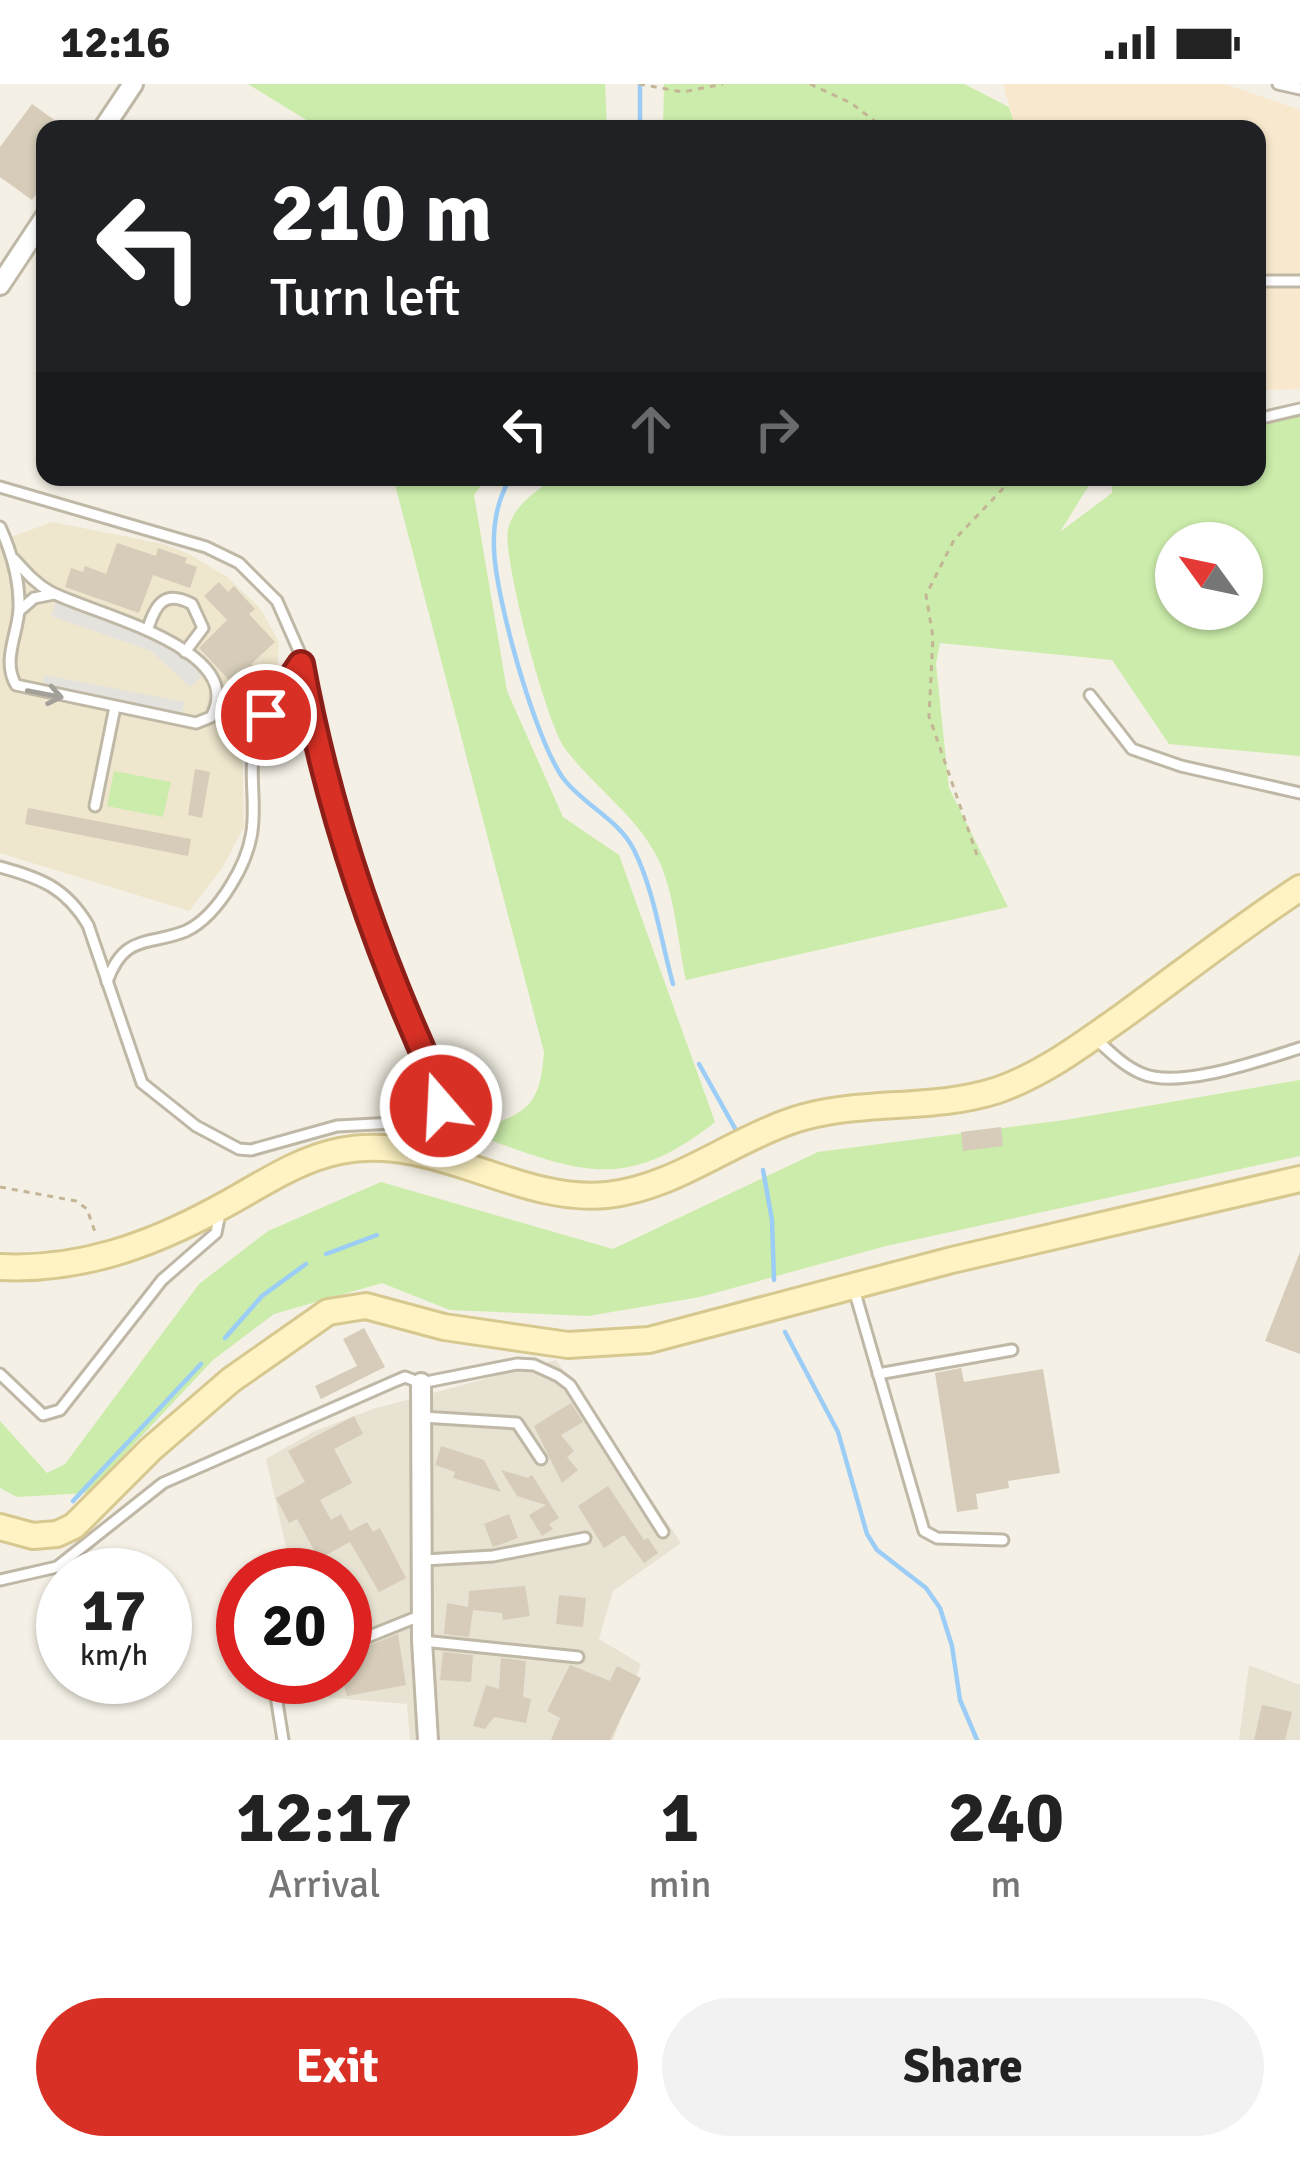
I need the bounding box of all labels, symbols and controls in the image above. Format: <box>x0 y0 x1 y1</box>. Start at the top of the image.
text: 12:16 <box>60 15 170 70</box>
text: 210 m <box>270 161 492 265</box>
icon: left <box>72 168 228 324</box>
text: Turn left <box>270 264 460 331</box>
icon: left <box>492 396 558 462</box>
icon: ahead <box>618 396 684 462</box>
icon: right <box>744 396 810 462</box>
north arrow <box>1155 522 1263 630</box>
map controls <box>1155 522 1263 630</box>
pin <box>215 664 317 766</box>
icon: arrive <box>233 682 299 748</box>
one-way arrow <box>25 684 64 706</box>
position arrow <box>378 1043 504 1169</box>
speed limit sign: 20 <box>216 1548 372 1704</box>
text: 17 <box>82 1574 146 1648</box>
text: km/h <box>80 1637 148 1674</box>
text: 12:17 <box>236 1773 413 1862</box>
text: 1 <box>661 1773 699 1862</box>
text: 240 <box>947 1773 1064 1862</box>
text: Arrival <box>268 1860 380 1908</box>
text: min <box>649 1860 712 1908</box>
text: m <box>990 1860 1021 1908</box>
button: Exit <box>36 1998 638 2136</box>
button: Share <box>662 1998 1264 2136</box>

